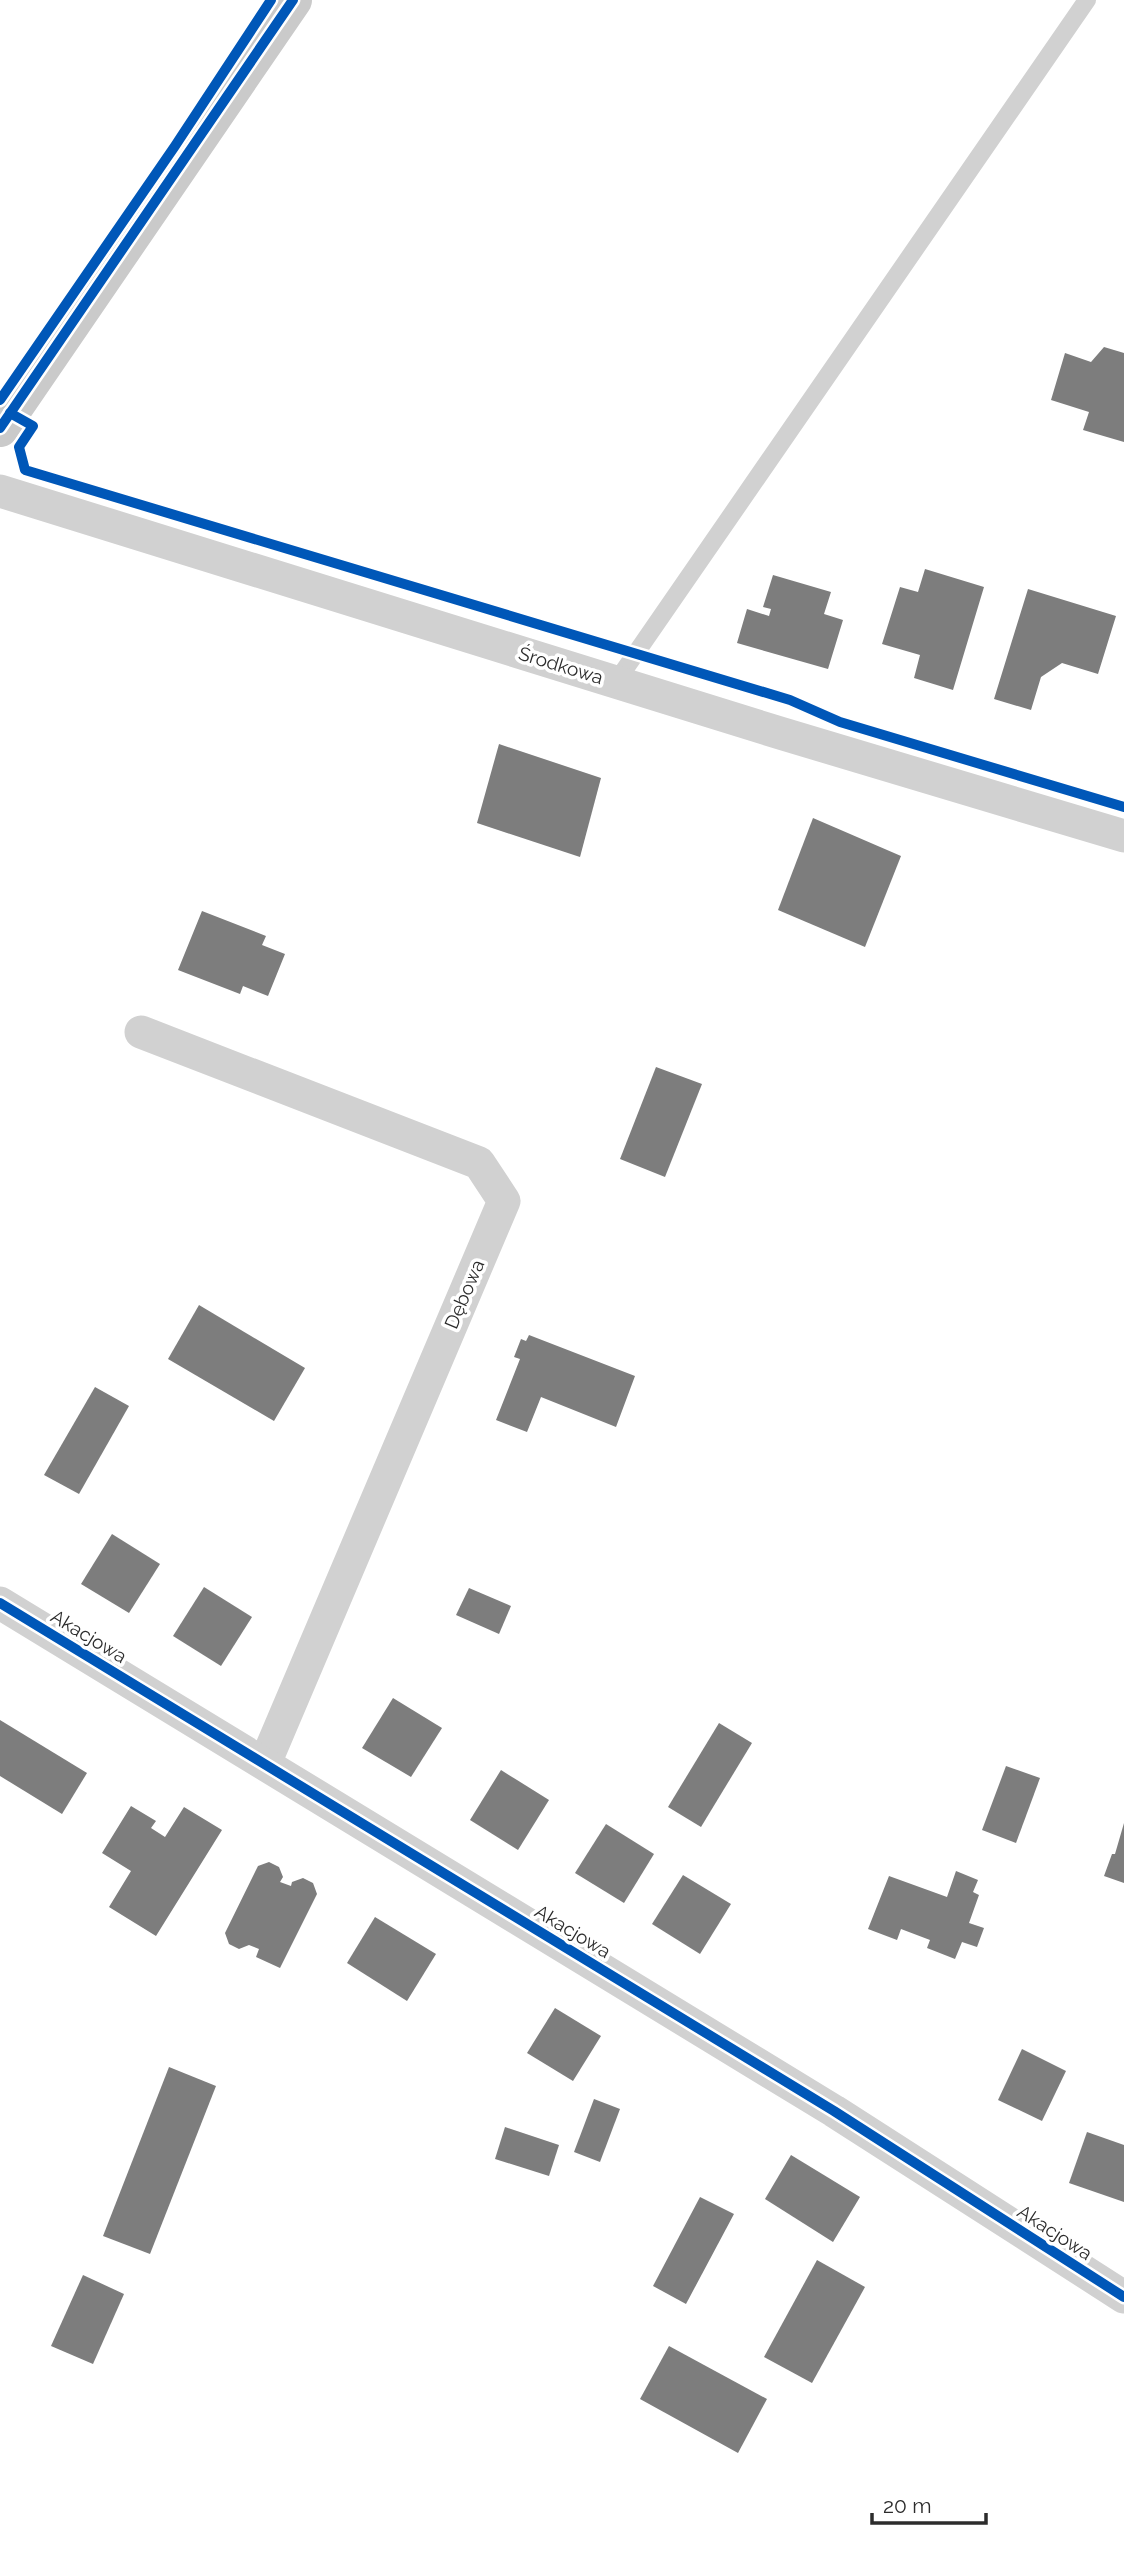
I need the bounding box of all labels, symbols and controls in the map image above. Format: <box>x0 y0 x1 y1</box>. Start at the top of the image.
street label: Środkowa <box>516 642 606 688</box>
street label: Dębowa <box>440 1256 488 1332</box>
street label: Akacjowa <box>47 1605 131 1667</box>
street label: Akacjowa <box>531 1900 615 1962</box>
street label: Akacjowa <box>1014 2200 1096 2264</box>
scale bar <box>872 2482 986 2526</box>
text: 20 m <box>883 2493 931 2518</box>

